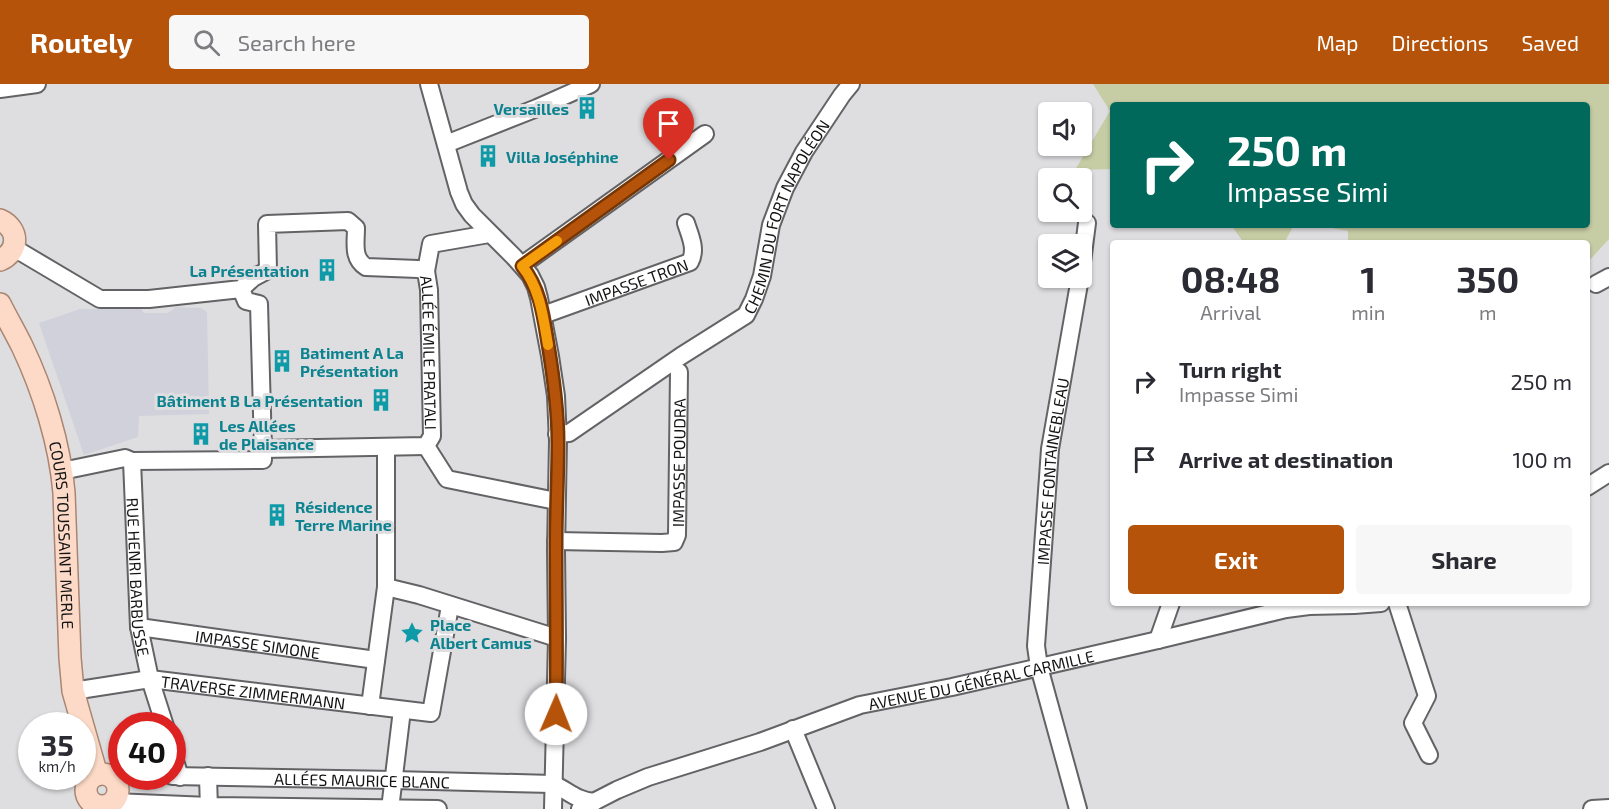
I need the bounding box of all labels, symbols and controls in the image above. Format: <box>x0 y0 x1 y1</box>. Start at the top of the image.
search box <box>169 15 589 69</box>
text: Routely <box>30 25 133 59</box>
icon: search <box>190 26 223 59</box>
text: Search here <box>238 29 356 55</box>
text: Map <box>1316 30 1359 55</box>
text: Directions <box>1392 30 1488 55</box>
text: Saved <box>1521 30 1579 55</box>
building icon: Versailles <box>574 95 600 121</box>
pin <box>643 98 694 160</box>
place label: Versailles <box>493 99 569 118</box>
map controls <box>1038 102 1092 288</box>
button: sound <box>1038 102 1092 156</box>
icon: arrive <box>652 107 685 140</box>
street label: CHEMIN DU FORT NAPOLÉON <box>739 116 833 317</box>
text: 250 m <box>1227 124 1347 174</box>
icon: right <box>1128 126 1206 204</box>
building icon: Villa Joséphine <box>475 143 501 169</box>
place label: Villa Joséphine <box>506 147 619 166</box>
button: search <box>1038 168 1092 222</box>
text: Impasse Simi <box>1227 175 1388 207</box>
button: layers <box>1038 234 1092 288</box>
street label: IMPASSE TRON <box>582 254 690 309</box>
building icon: La Présentation <box>314 257 340 283</box>
text: 08:48 <box>1181 257 1281 300</box>
text: 1 <box>1361 257 1376 300</box>
text: 350 <box>1456 257 1519 300</box>
place label: La Présentation <box>189 261 309 280</box>
street label: ALLÉE ÉMILE PRATALI <box>417 274 441 430</box>
text: Arrival <box>1200 300 1261 324</box>
text: min <box>1351 300 1385 324</box>
text: m <box>1479 300 1496 324</box>
place label: Batiment A La Présentation <box>300 343 404 380</box>
building icon: Batiment A La Présentation <box>269 348 295 374</box>
text: Turn right <box>1179 356 1281 382</box>
icon: right <box>1128 365 1161 398</box>
text: 250 m <box>1510 368 1572 394</box>
street label: IMPASSE FONTAINEBLEAU <box>1032 376 1072 566</box>
text: Impasse Simi <box>1179 382 1299 406</box>
building icon: Bâtiment B La Présentation <box>368 387 394 413</box>
place label: Bâtiment B La Présentation <box>157 391 363 410</box>
street label: IMPASSE POUDRA <box>668 398 688 527</box>
place label: Les Allées de Plaisance <box>219 416 314 453</box>
building icon: Les Allées de Plaisance <box>188 421 214 447</box>
street label: COURS TOUSSAINT MERLE <box>46 439 78 630</box>
icon: arrive <box>1128 443 1161 476</box>
text: Arrive at destination <box>1179 446 1393 472</box>
text: 100 m <box>1513 446 1572 472</box>
street label: RUE HENRI BARBUSSE <box>124 497 154 658</box>
place label: Résidence Terre Marine <box>295 497 392 534</box>
building icon: Résidence Terre Marine <box>264 502 290 528</box>
button: Exit <box>1128 525 1344 594</box>
button: Share <box>1356 525 1572 594</box>
place label: Place Albert Camus <box>430 615 532 652</box>
place icon: Place Albert Camus <box>399 620 425 646</box>
street label: IMPASSE SIMONE <box>194 625 321 662</box>
street label: AVENUE DU GÉNÉRAL CARMILLE <box>866 645 1096 713</box>
street label: TRAVERSE ZIMMERMANN <box>160 671 347 712</box>
position arrow <box>524 682 588 746</box>
speed limit sign: 40 <box>108 712 186 790</box>
text: 35 <box>40 726 74 762</box>
text: km/h <box>38 757 76 775</box>
street label: ALLÉES MAURICE BLANC <box>274 768 450 791</box>

